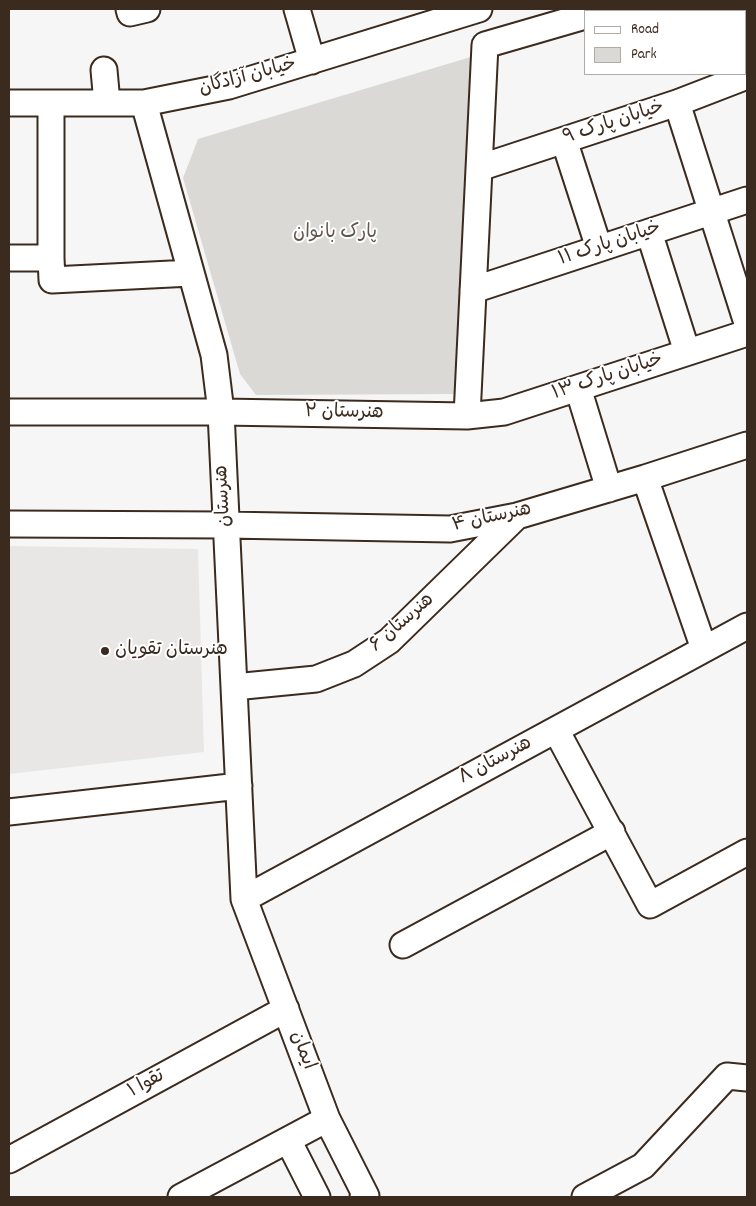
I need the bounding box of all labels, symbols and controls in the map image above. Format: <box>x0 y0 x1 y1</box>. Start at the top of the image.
legend <box>584 10 746 75</box>
text: Road <box>631 19 659 41</box>
text: Park <box>631 44 657 66</box>
street label: خیابان آزادگان <box>197 54 299 102</box>
street label: خیابان پارک ۹ <box>561 97 667 151</box>
street label: خیابان پارک ۱۱ <box>556 218 664 272</box>
park label: پارک بانوان <box>293 223 377 245</box>
street label: خیابان پارک ۱۳ <box>550 349 666 407</box>
street label: هنرستان ۲ <box>304 402 384 426</box>
street label: هنرستان <box>212 464 238 528</box>
street label: هنرستان ۴ <box>450 499 534 539</box>
street label: هنرستان ۶ <box>366 590 440 658</box>
place label: هنرستان تقویان <box>115 640 228 662</box>
marker: هنرستان تقویان <box>99 645 111 657</box>
street label: هنرستان ۸ <box>456 733 536 791</box>
street label: ایمان <box>283 1029 319 1073</box>
street label: تقوا ۱ <box>125 1066 169 1104</box>

